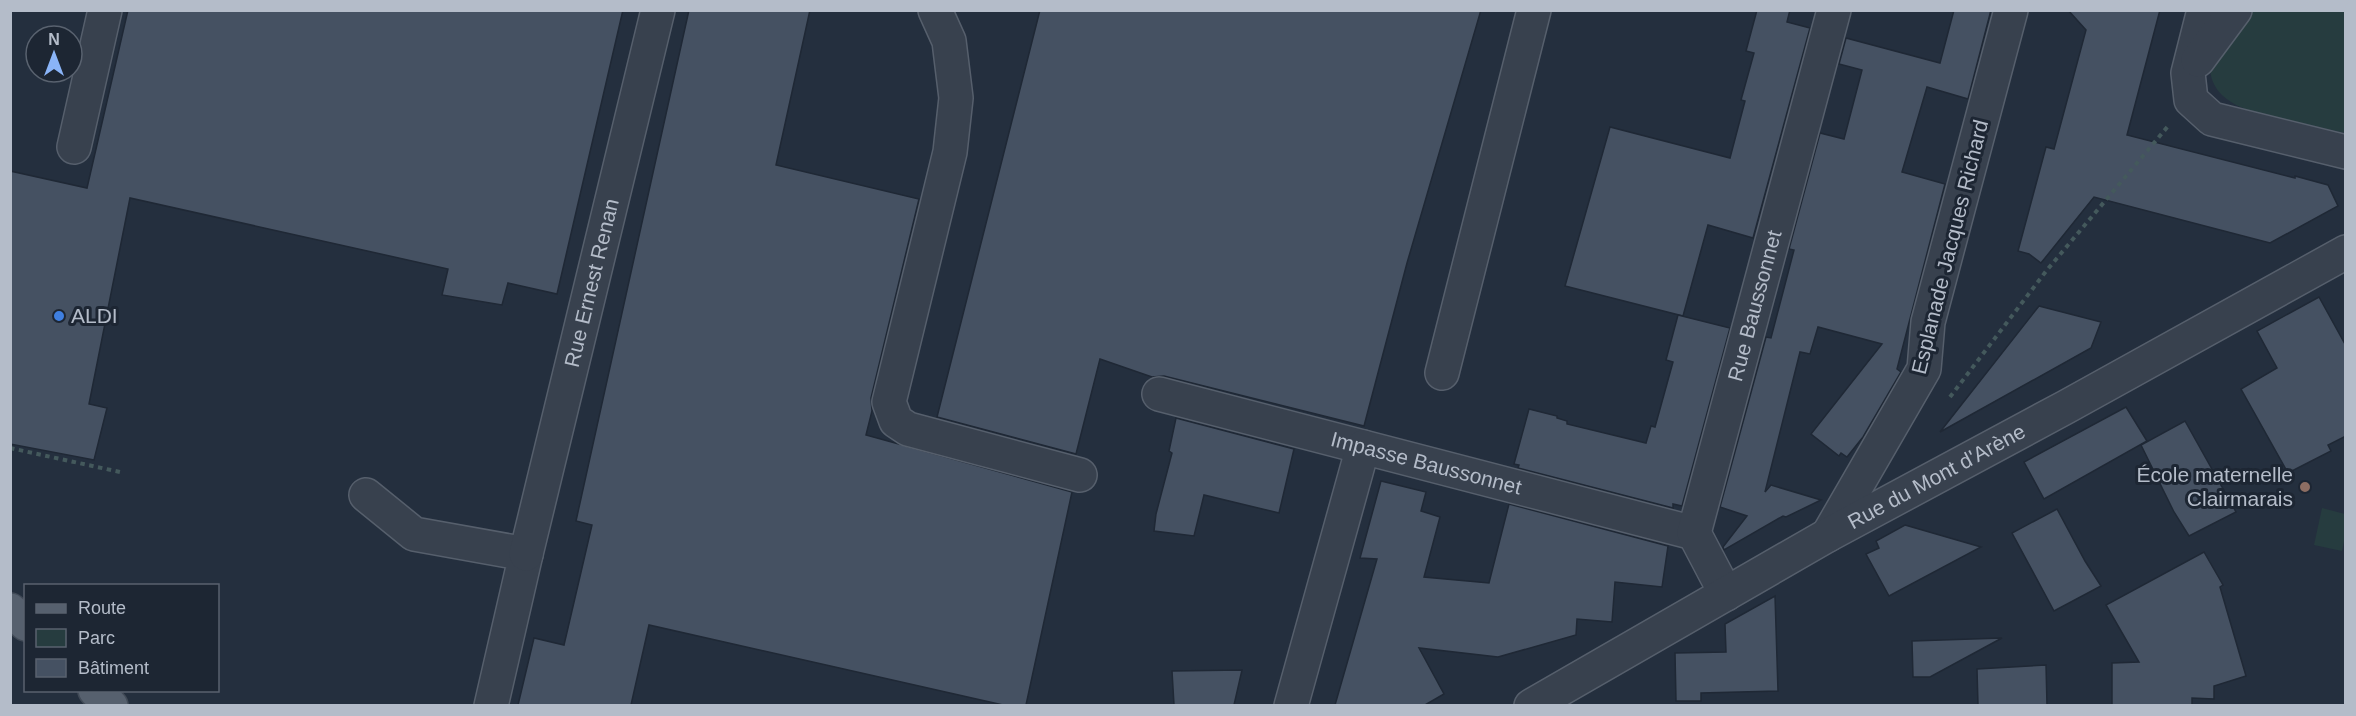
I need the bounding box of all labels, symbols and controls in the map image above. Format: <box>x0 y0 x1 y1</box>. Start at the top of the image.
north arrow <box>24 24 84 84</box>
text: N <box>48 31 60 48</box>
street label: Esplanade Jacques Richard <box>1907 117 1992 377</box>
street label: Rue Ernest Renan <box>560 196 623 369</box>
street label: Rue Baussonnet <box>1723 228 1786 384</box>
place label: ALDI <box>71 304 118 327</box>
marker: ALDI <box>52 309 66 323</box>
street label: Rue du Mont d'Arène <box>1844 419 2029 533</box>
street label: Impasse Baussonnet <box>1328 427 1524 499</box>
place label: École maternelle Clairmarais <box>2137 463 2293 510</box>
marker: École maternelle Clairmarais <box>2298 480 2312 494</box>
legend <box>24 584 219 692</box>
text: Route <box>78 598 126 618</box>
text: Parc <box>78 628 115 648</box>
text: Bâtiment <box>78 658 149 678</box>

